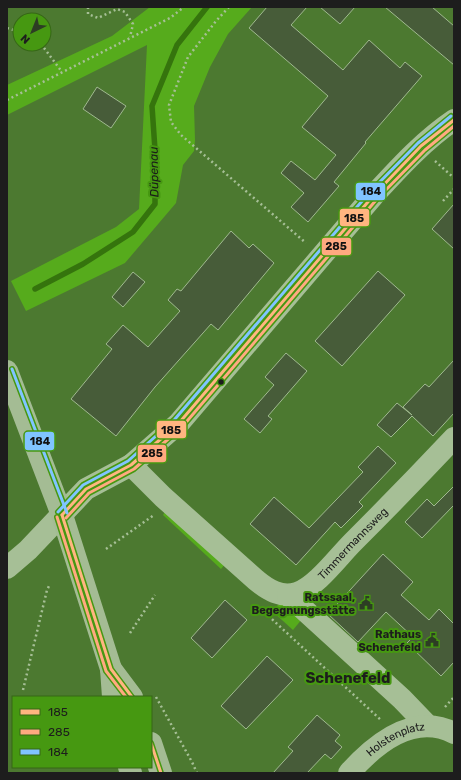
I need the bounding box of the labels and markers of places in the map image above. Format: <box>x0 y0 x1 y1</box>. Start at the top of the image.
unlabelled marker <box>216 377 226 387</box>
place label: Ratssaal, Begegnungsstätte <box>252 591 355 617</box>
public building icon: Ratssaal, Begegnungsstätte <box>358 595 374 611</box>
place label: Rathaus Schenefeld <box>359 628 421 654</box>
public building icon: Rathaus Schenefeld <box>424 632 440 648</box>

